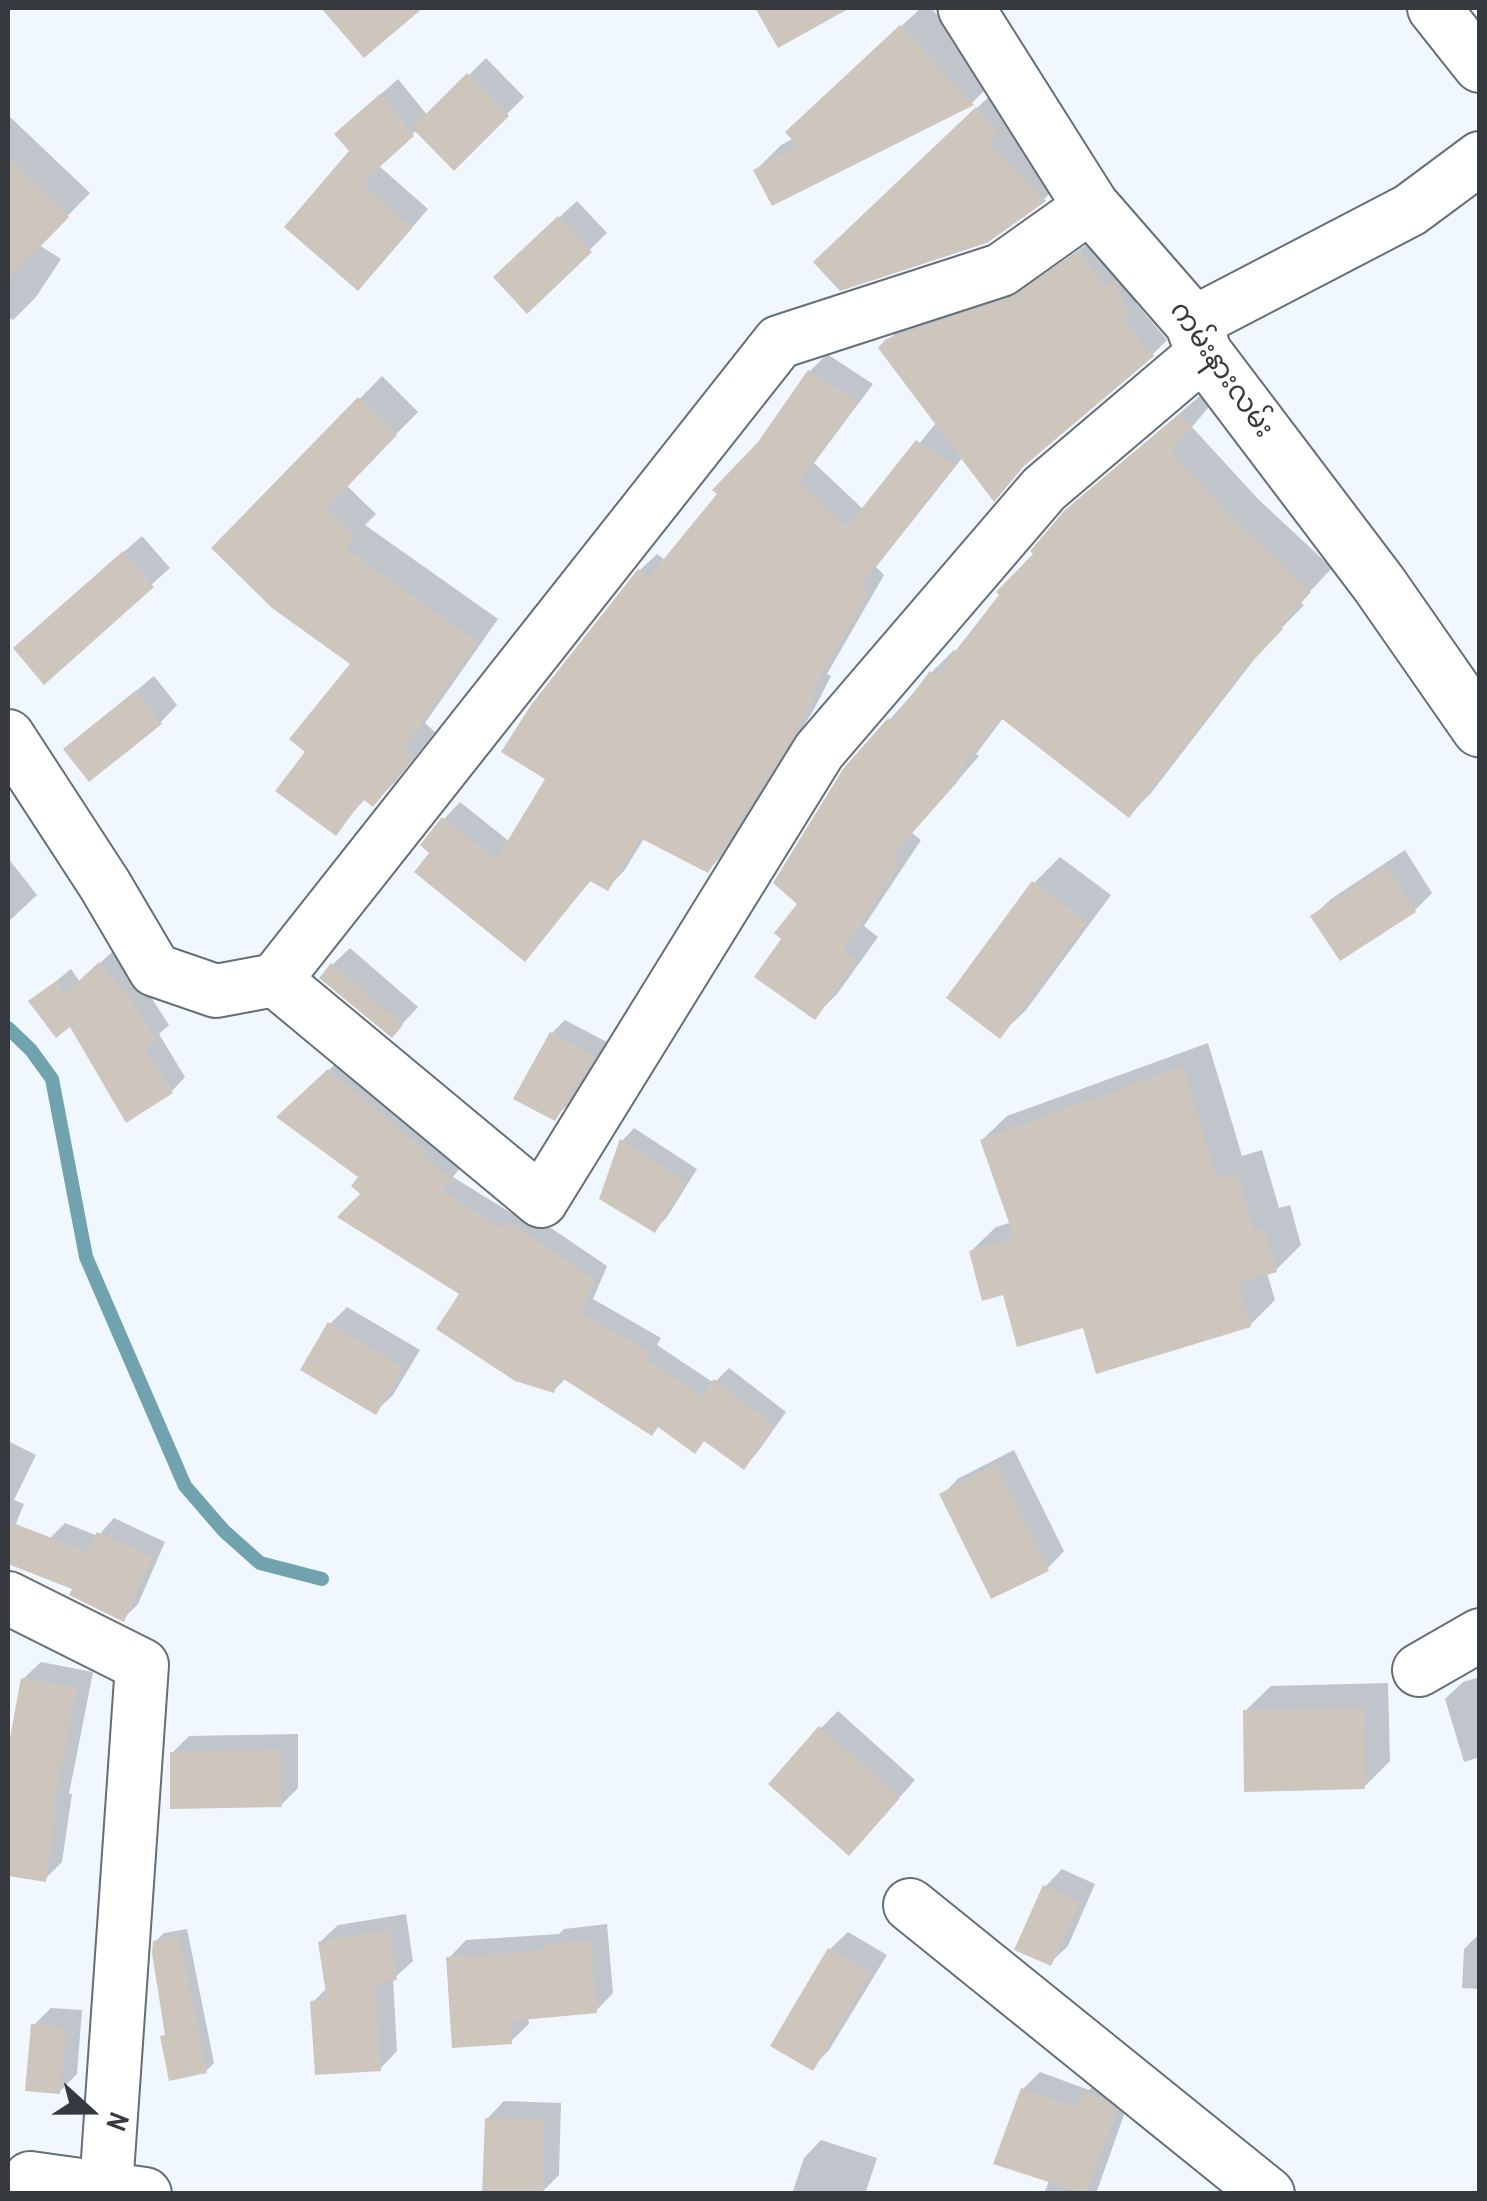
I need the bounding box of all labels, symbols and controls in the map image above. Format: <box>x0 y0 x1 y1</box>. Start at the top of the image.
street label: ကမ်းနားလမ်း <box>1162 295 1280 445</box>
north arrow <box>40 2061 140 2161</box>
text: N <box>97 2107 139 2136</box>

